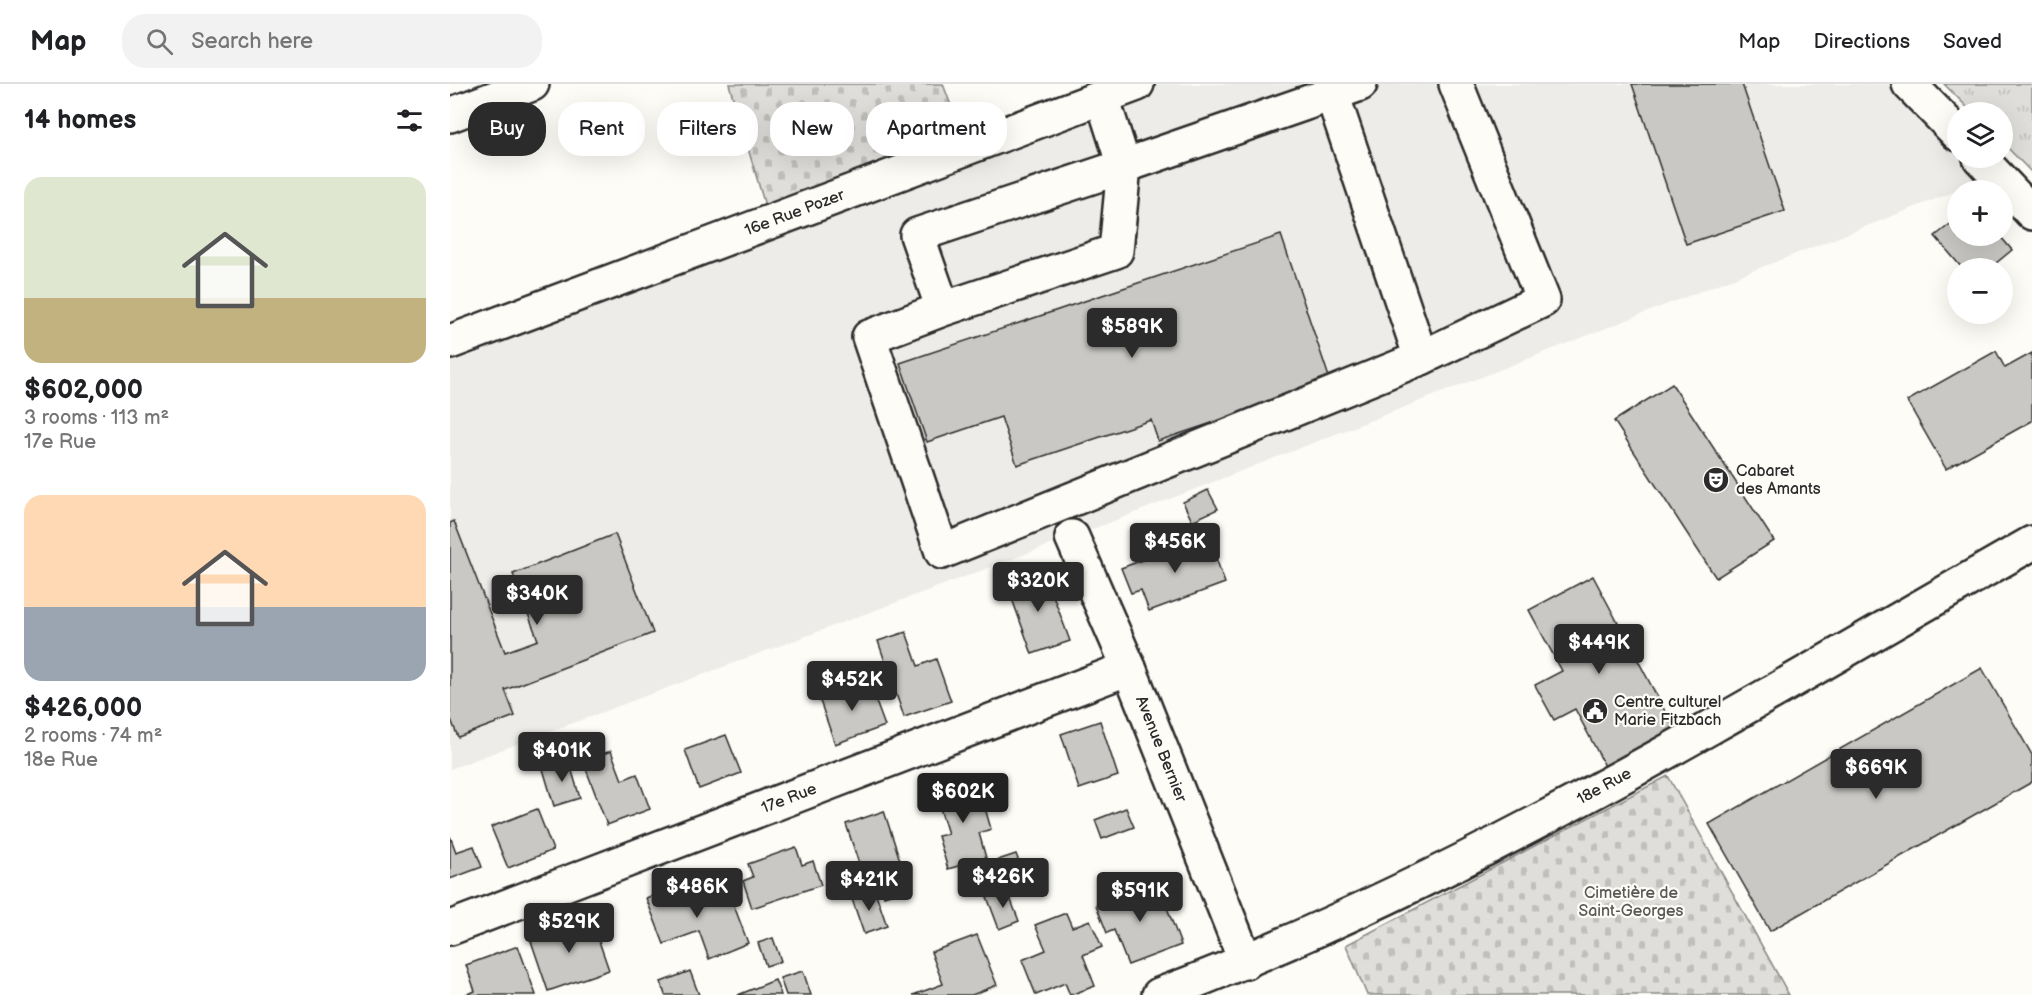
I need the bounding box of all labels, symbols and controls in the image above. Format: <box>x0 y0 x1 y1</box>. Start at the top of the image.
search box <box>122 14 542 68</box>
text: Map <box>30 25 86 58</box>
icon: search <box>143 25 176 58</box>
text: Search here <box>191 28 313 55</box>
text: Map <box>1738 29 1781 54</box>
text: Directions <box>1814 29 1910 54</box>
text: Saved <box>1943 29 2002 54</box>
chip: Buy <box>468 102 546 156</box>
chip: Rent <box>558 102 645 156</box>
chip: Filters <box>657 102 758 156</box>
chip: New <box>770 102 854 156</box>
chip: Apartment <box>866 102 1007 156</box>
map controls <box>1947 102 2013 324</box>
button: layers <box>1947 102 2013 168</box>
icon: filters <box>393 104 426 137</box>
text: 14 homes <box>24 105 136 136</box>
button: + <box>1947 180 2013 246</box>
street label: 16e Rue Pozer <box>742 185 847 240</box>
icon: home <box>171 216 279 324</box>
button: − <box>1947 258 2013 324</box>
pin: $589K <box>1090 308 1174 359</box>
text: $589K <box>1101 315 1163 339</box>
text: $602,000 <box>24 375 143 406</box>
text: 3 rooms · 113 m² <box>24 406 169 430</box>
text: 17e Rue <box>24 430 96 454</box>
place label: Cabaret des Amants <box>1736 462 1821 499</box>
theatre icon: Cabaret des Amants <box>1701 465 1731 495</box>
pin: $456K <box>1133 523 1217 574</box>
text: $456K <box>1144 530 1206 554</box>
icon: home <box>171 534 279 642</box>
pin: $320K <box>996 562 1080 613</box>
text: $320K <box>1007 569 1069 593</box>
pin: $340K <box>495 575 579 626</box>
text: $340K <box>506 582 568 606</box>
pin: $449K <box>1557 624 1641 675</box>
text: $449K <box>1568 631 1630 655</box>
pin: $452K <box>810 661 894 712</box>
text: $452K <box>821 668 883 692</box>
text: $426,000 <box>24 693 142 724</box>
street label: Avenue Bernier <box>1132 693 1191 805</box>
place label: Centre culturel Marie Fitzbach <box>1614 693 1722 730</box>
public building icon: Centre culturel Marie Fitzbach <box>1580 696 1610 726</box>
text: 2 rooms · 74 m² <box>24 724 162 748</box>
pin: $401K <box>520 732 604 783</box>
text: $401K <box>532 739 592 763</box>
text: 18e Rue <box>24 748 98 772</box>
pin: $669K <box>1834 749 1918 800</box>
text: $669K <box>1845 756 1907 780</box>
street label: 18e Rue <box>1574 764 1635 809</box>
pin: $602K <box>921 773 1005 824</box>
street label: 17e Rue <box>759 779 820 817</box>
text: $602K <box>931 780 995 804</box>
pin: $426K <box>961 858 1045 909</box>
pin: $421K <box>827 861 911 912</box>
text: $426K <box>972 865 1034 889</box>
pin: $486K <box>655 868 739 919</box>
text: $421K <box>840 868 898 892</box>
pin: $591K <box>1098 872 1182 923</box>
text: $486K <box>666 875 728 899</box>
text: $591K <box>1111 879 1169 903</box>
park label: Cimetière de Saint-Georges <box>1579 884 1684 921</box>
pin: $529K <box>527 903 611 954</box>
text: $529K <box>538 910 600 934</box>

